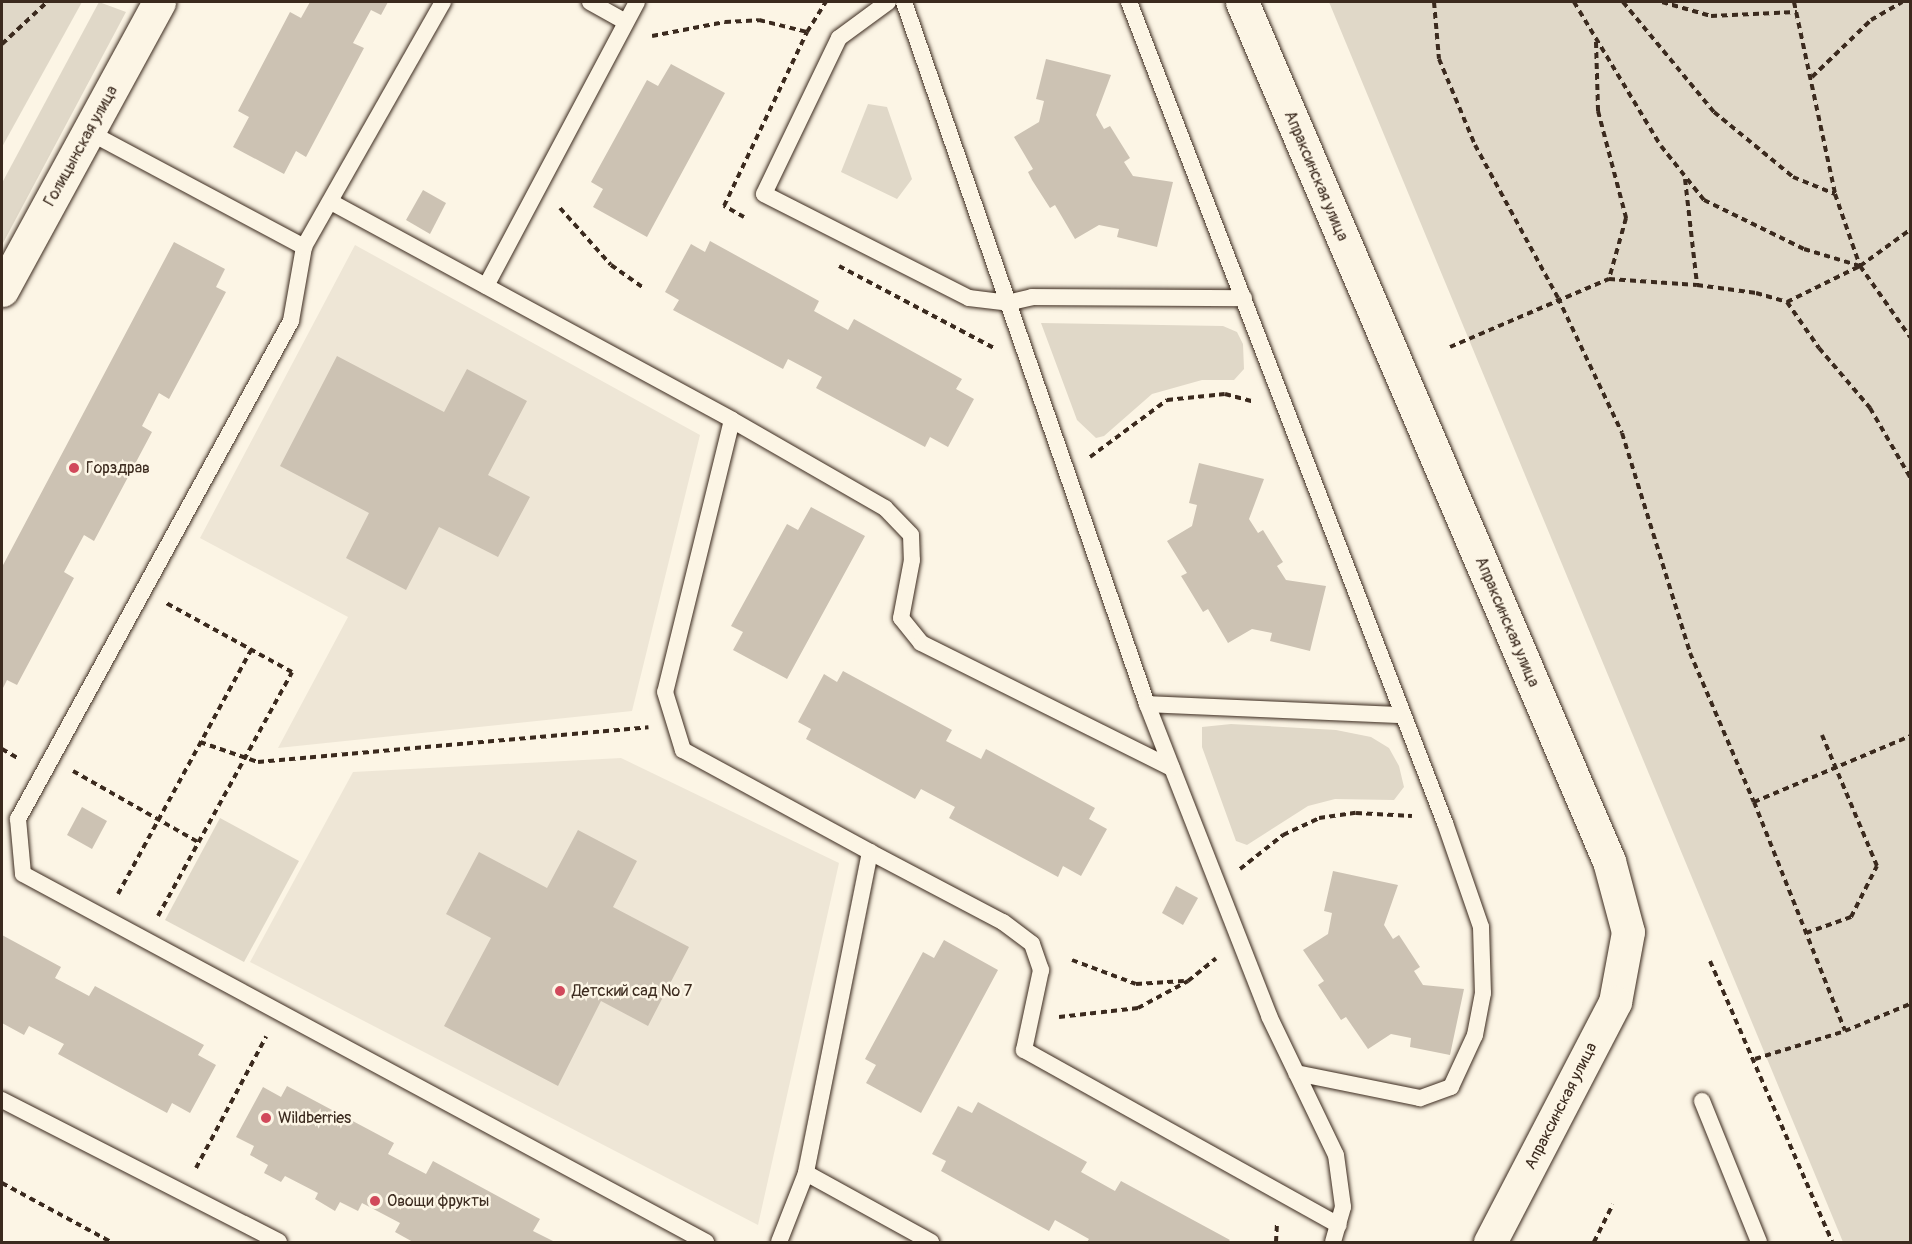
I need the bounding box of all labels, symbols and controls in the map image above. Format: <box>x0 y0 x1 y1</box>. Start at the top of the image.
street label: Голицынская улица <box>40 82 122 210</box>
street label: Апраксинская улица <box>1280 108 1352 244</box>
place label: Горздрав <box>86 458 150 478</box>
marker: Горздрав <box>67 461 81 475</box>
street label: Апраксинская улица <box>1471 554 1543 690</box>
place label: Детский сад № 7 <box>572 981 692 1001</box>
marker: Детский сад № 7 <box>553 984 567 998</box>
street label: Апраксинская улица <box>1521 1039 1601 1173</box>
place label: Wildberries <box>278 1108 351 1128</box>
marker: Wildberries <box>259 1111 273 1125</box>
place label: Овощи фрукты <box>387 1191 489 1211</box>
marker: Овощи фрукты <box>368 1194 382 1208</box>

